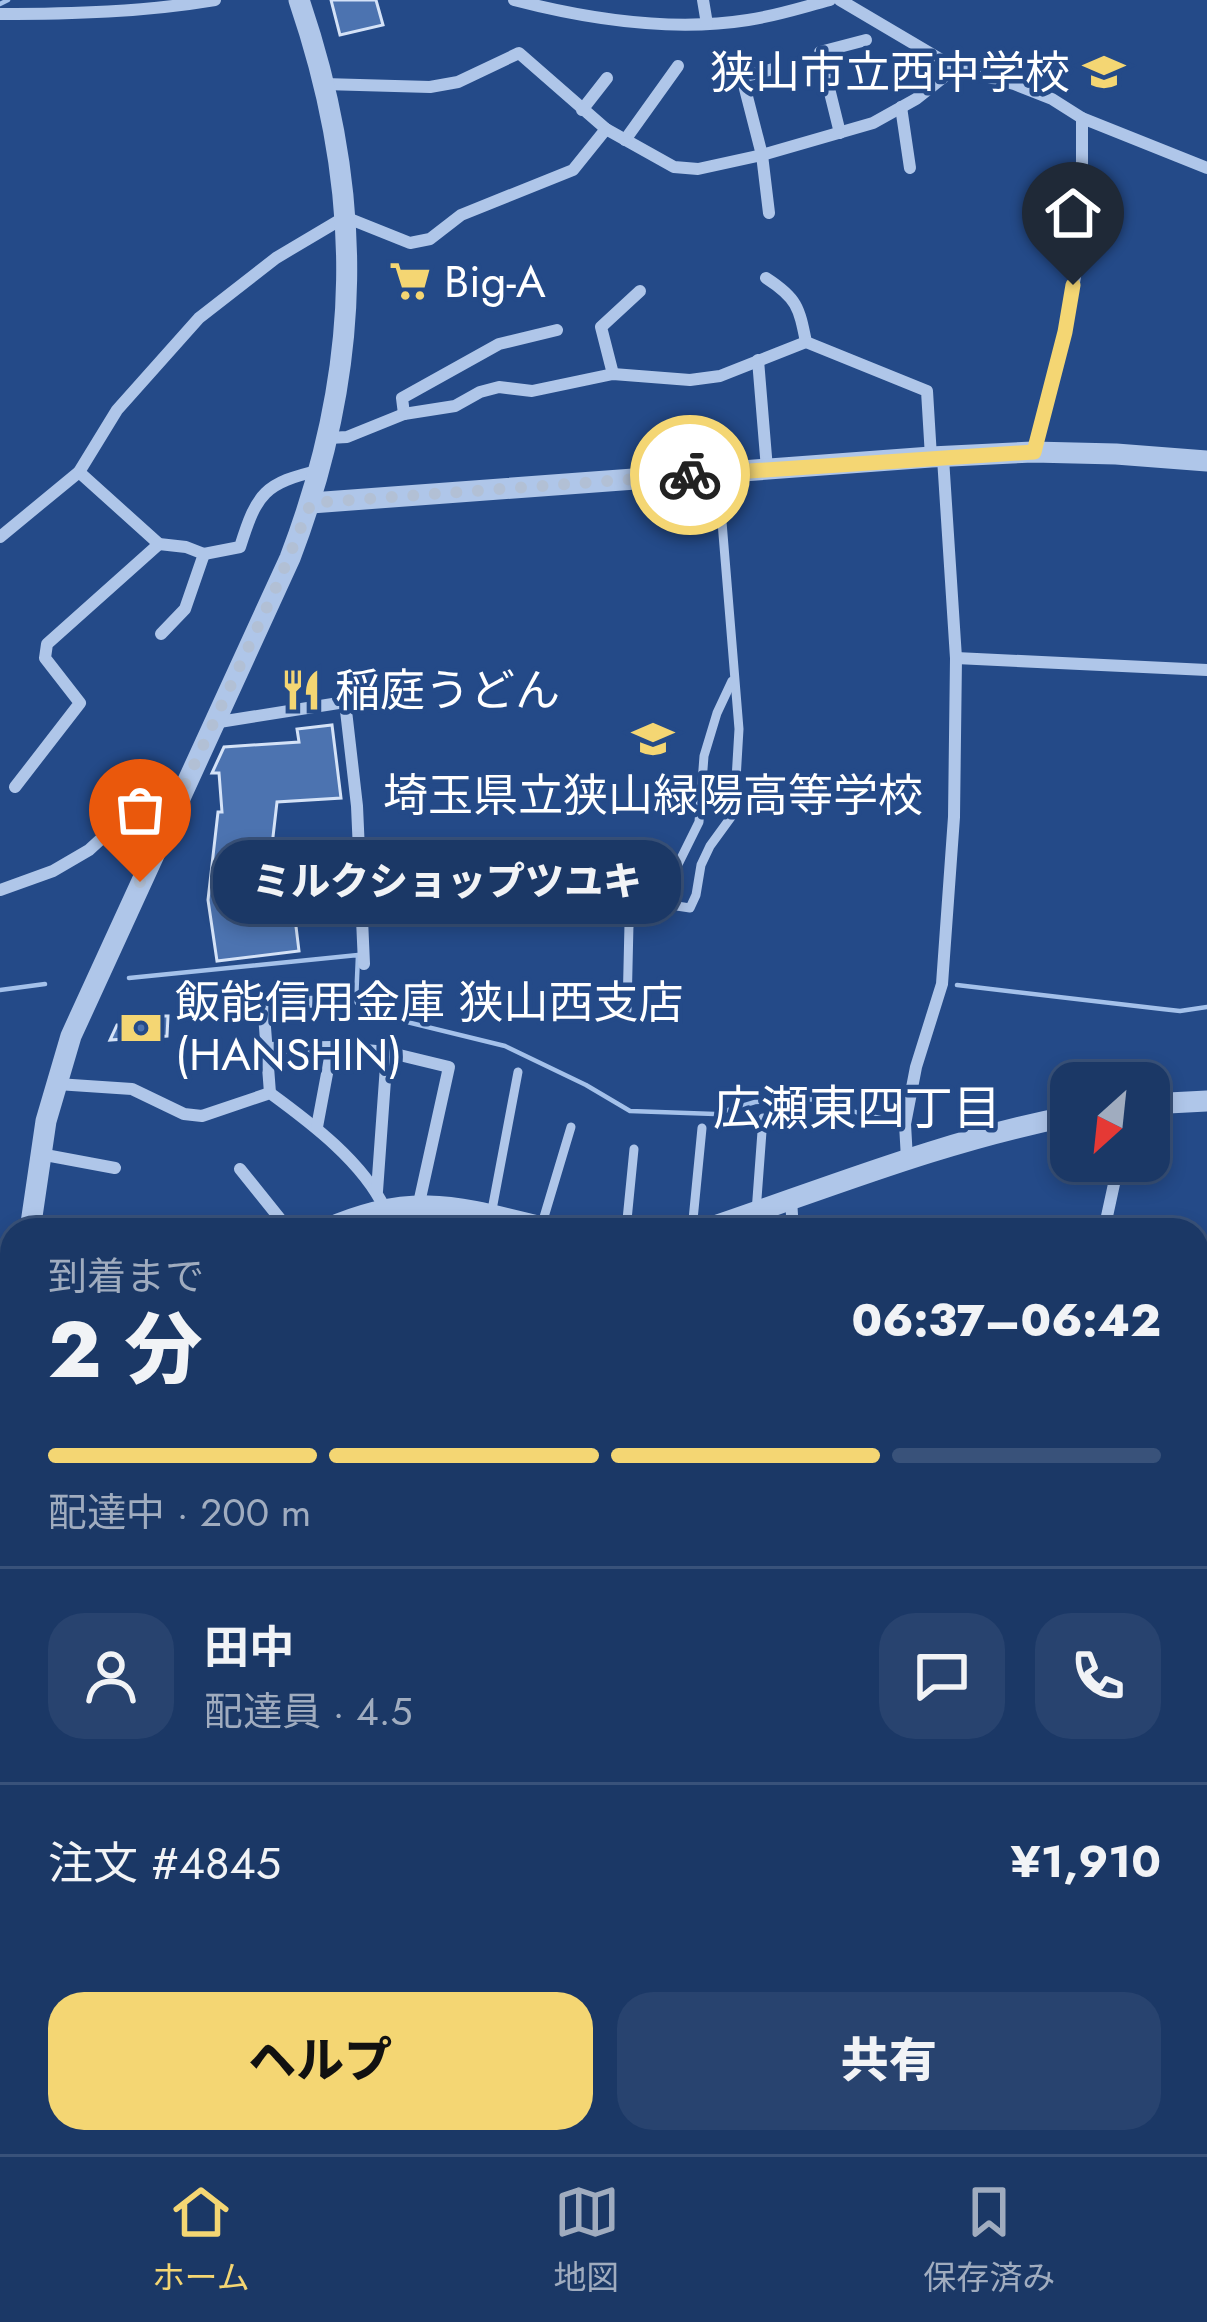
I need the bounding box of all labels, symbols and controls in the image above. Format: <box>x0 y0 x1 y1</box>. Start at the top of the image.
place label: 狭山市立西中学校 <box>710 40 1070 105</box>
school or university icon: 狭山市立西中学校 <box>1081 49 1127 95</box>
pin <box>1022 162 1124 285</box>
icon: home <box>1040 180 1106 246</box>
place label: Big-A <box>444 249 546 314</box>
supermarket icon: Big-A <box>387 258 433 304</box>
courier <box>630 415 750 535</box>
icon: bike <box>657 442 723 508</box>
place label: 稲庭うどん <box>335 658 560 723</box>
restaurant icon: 稲庭うどん <box>278 667 324 713</box>
school or university icon: 埼玉県立狭山緑陽高等学校 <box>630 716 676 762</box>
pin <box>89 759 191 882</box>
place label: 埼玉県立狭山緑陽高等学校 <box>383 763 923 828</box>
icon: bag <box>107 777 173 843</box>
callout: ミルクショップツユキ <box>212 840 680 924</box>
text: ミルクショップツユキ <box>252 853 642 910</box>
place label: 飯能信用金庫 狭山西支店 (HANSHIN) <box>175 970 684 1087</box>
bank icon: 飯能信用金庫 狭山西支店 (HANSHIN) <box>118 1005 164 1051</box>
north arrow <box>1050 1062 1170 1182</box>
map controls <box>1050 1062 1170 1182</box>
district label: 広瀬東四丁目 <box>713 1074 1001 1143</box>
text: 到着まで <box>48 1248 204 1305</box>
text: 06:37–06:42 <box>851 1288 1161 1353</box>
text: 2 分 <box>48 1294 203 1406</box>
text: 配達中 · 200 m <box>48 1484 311 1541</box>
button: person <box>48 1613 174 1739</box>
button: chat <box>879 1613 1005 1739</box>
button: phone <box>1035 1613 1161 1739</box>
text: 田中 <box>204 1615 294 1680</box>
text: 配達員 · 4.5 <box>204 1683 413 1740</box>
text: ¥1,910 <box>1011 1829 1161 1894</box>
text: 注文 #4845 <box>48 1831 281 1896</box>
button: ヘルプ <box>48 1992 593 2130</box>
button: 共有 <box>617 1992 1161 2130</box>
tab: ホーム <box>152 2179 250 2301</box>
tab: 地図 <box>554 2179 620 2301</box>
tab: 保存済み <box>923 2179 1055 2301</box>

